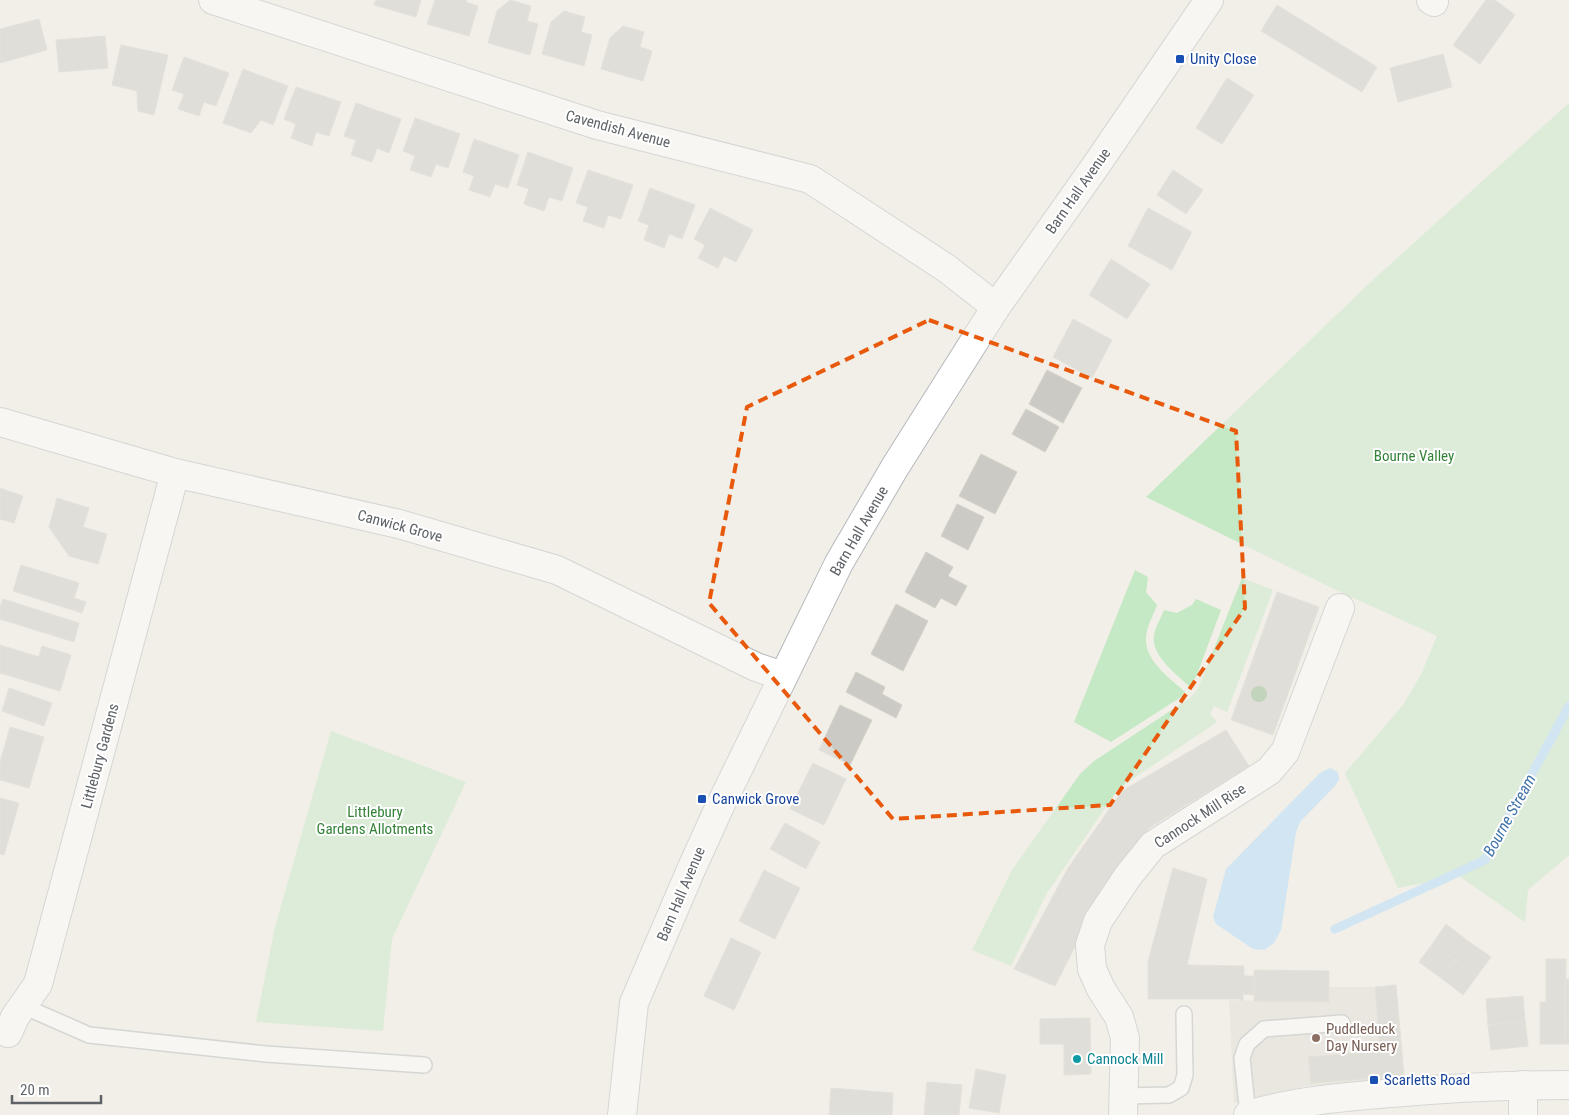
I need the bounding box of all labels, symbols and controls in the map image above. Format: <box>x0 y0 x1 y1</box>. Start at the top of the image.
place label: Unity Close <box>1190 50 1257 68</box>
marker: Unity Close <box>1174 53 1186 65</box>
street label: Cavendish Avenue <box>564 106 672 152</box>
street label: Barn Hall Avenue <box>1042 145 1114 237</box>
park label: Bourne Valley <box>1374 447 1454 465</box>
street label: Barn Hall Avenue <box>826 483 892 579</box>
street label: Canwick Grove <box>355 506 445 546</box>
street label: Littlebury Gardens <box>77 701 123 811</box>
water label: Bourne Stream <box>1479 771 1540 859</box>
street label: Cannock Mill Rise <box>1151 780 1249 852</box>
place label: Canwick Grove <box>712 790 799 808</box>
marker: Canwick Grove <box>696 793 708 805</box>
park label: Littlebury Gardens Allotments <box>317 803 434 838</box>
street label: Barn Hall Avenue <box>653 844 709 944</box>
place label: Puddleduck Day Nursery <box>1326 1020 1397 1055</box>
marker: Puddleduck Day Nursery <box>1310 1032 1322 1044</box>
place label: Cannock Mill <box>1087 1050 1164 1068</box>
marker: Cannock Mill <box>1071 1053 1083 1065</box>
place label: Scarletts Road <box>1384 1071 1470 1089</box>
scale bar <box>12 1072 101 1104</box>
marker: Scarletts Road <box>1368 1074 1380 1086</box>
text: 20 m <box>20 1081 50 1099</box>

